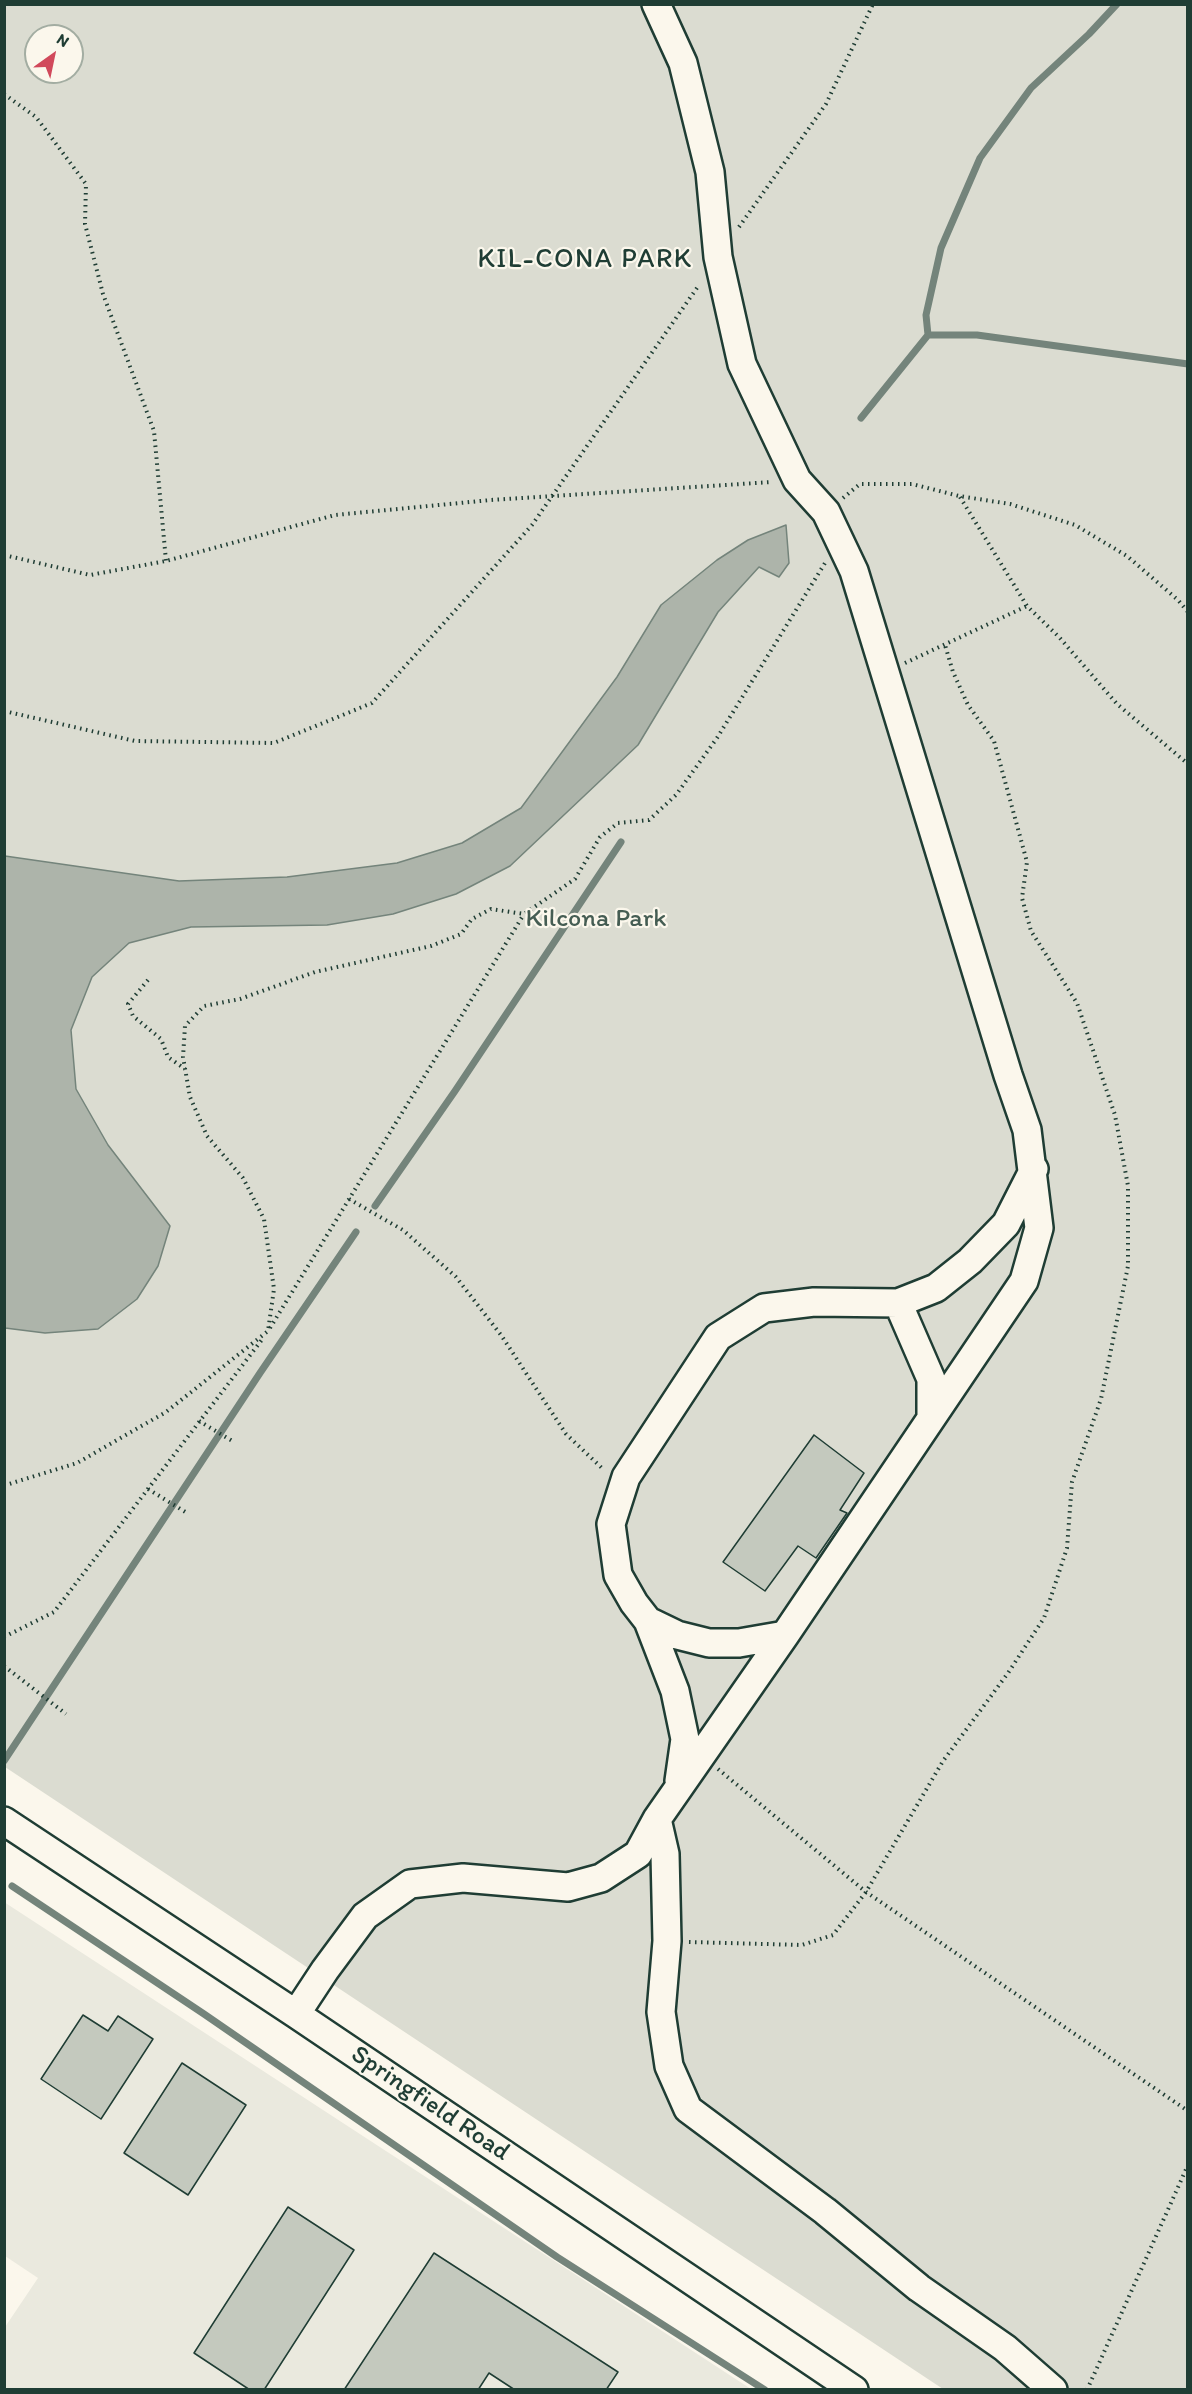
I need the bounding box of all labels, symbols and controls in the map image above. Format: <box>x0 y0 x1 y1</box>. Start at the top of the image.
north arrow <box>24 24 84 84</box>
text: N <box>53 29 73 51</box>
district label: KIL-CONA PARK <box>477 244 693 276</box>
park label: Kilcona Park <box>526 903 666 935</box>
street label: Springfield Road <box>345 2039 515 2169</box>

